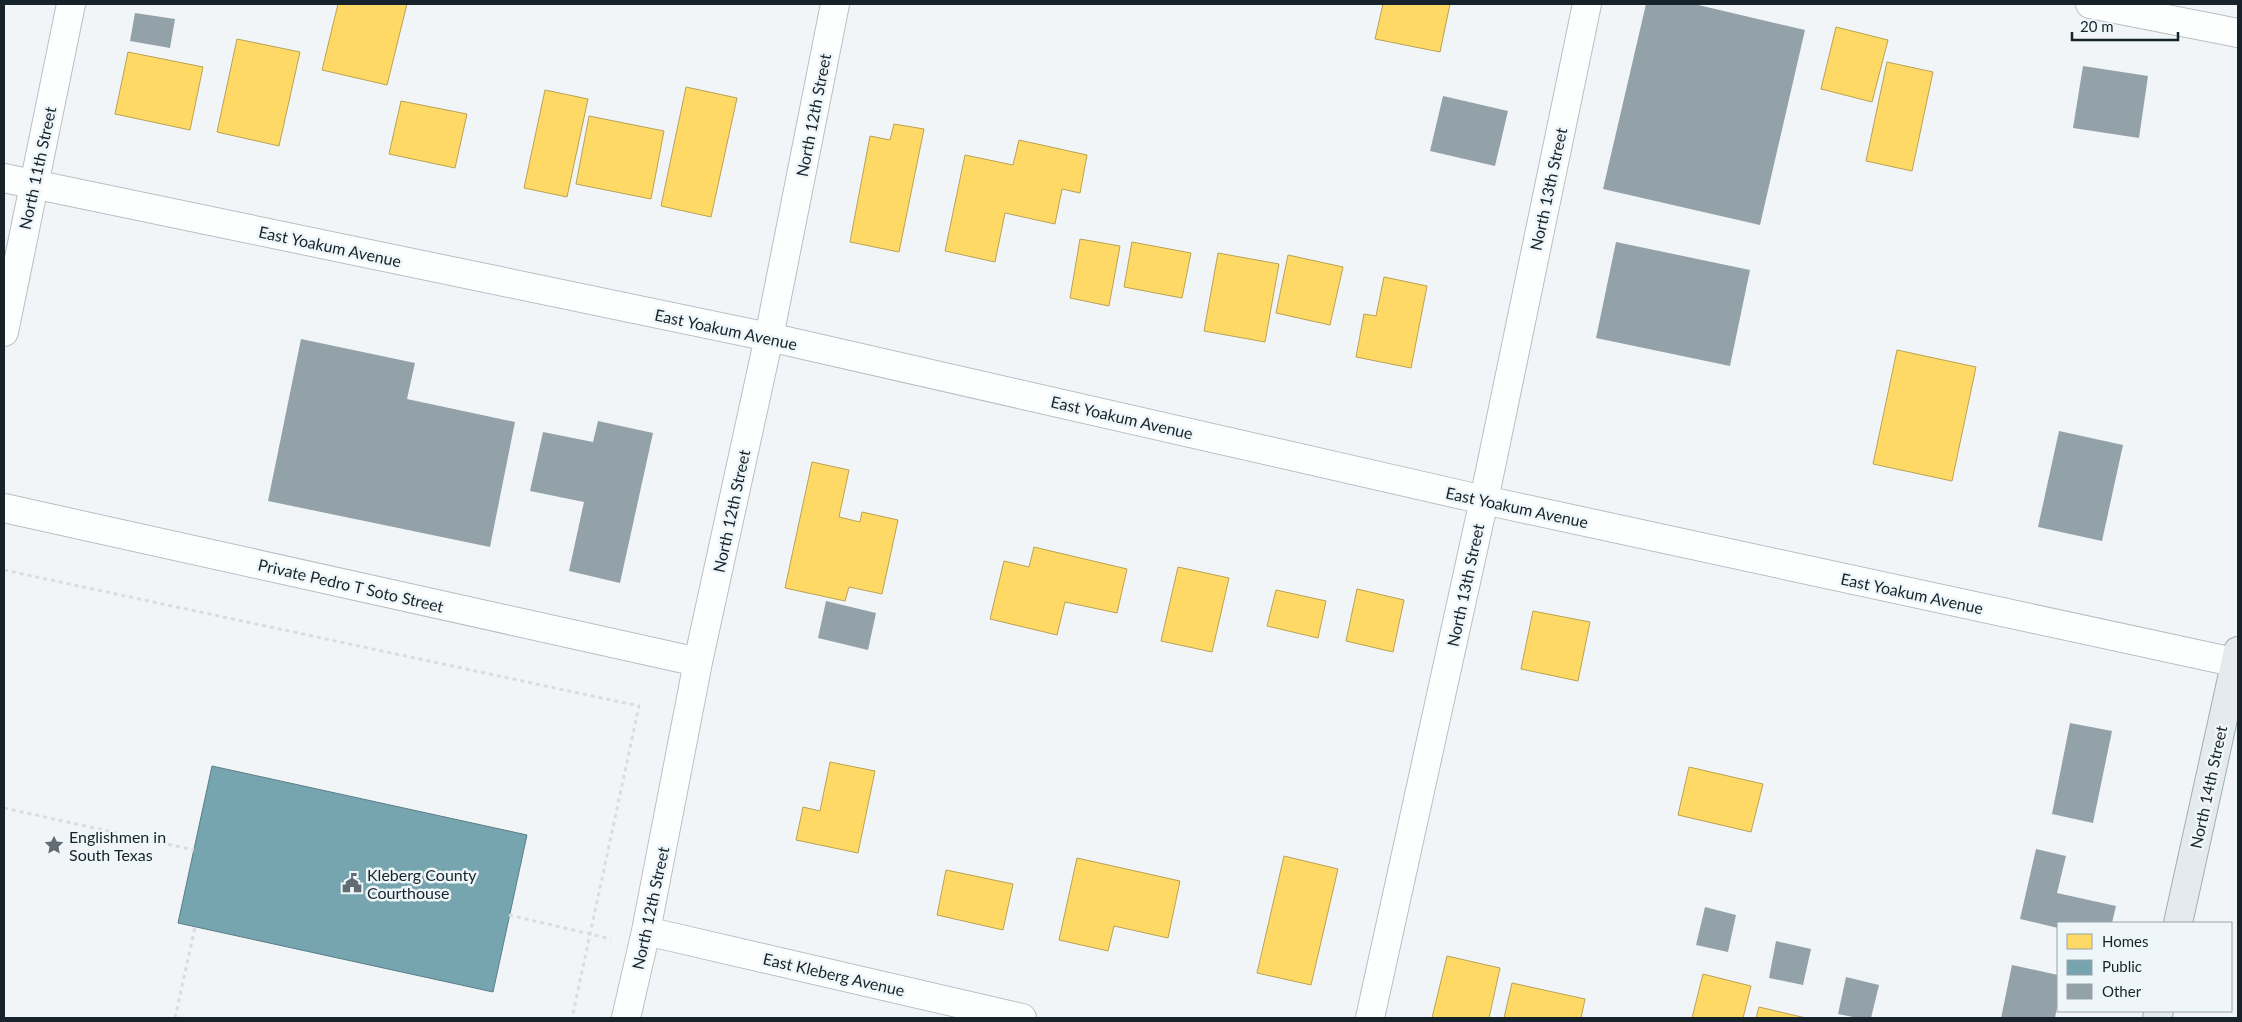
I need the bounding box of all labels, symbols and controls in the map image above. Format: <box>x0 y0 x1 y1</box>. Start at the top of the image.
scale bar <box>2072 10 2178 42</box>
text: 20 m <box>2080 17 2114 35</box>
street label: North 12th Street <box>792 52 834 178</box>
street label: North 11th Street <box>15 105 59 231</box>
street label: North 13th Street <box>1526 126 1570 252</box>
street label: East Yoakum Avenue <box>257 222 403 270</box>
street label: East Yoakum Avenue <box>653 305 799 353</box>
street label: East Yoakum Avenue <box>1049 391 1195 443</box>
street label: North 12th Street <box>709 448 753 574</box>
street label: East Yoakum Avenue <box>1444 483 1590 531</box>
street label: North 13th Street <box>1443 522 1487 648</box>
street label: Private Pedro T Soto Street <box>256 554 446 616</box>
street label: East Yoakum Avenue <box>1839 569 1985 617</box>
street label: North 14th Street <box>2186 724 2230 850</box>
place label: Englishmen in South Texas <box>69 827 166 864</box>
place icon: Englishmen in South Texas <box>43 834 65 856</box>
street label: North 12th Street <box>628 845 672 971</box>
place label: Kleberg County Courthouse <box>367 865 477 902</box>
public building icon: Kleberg County Courthouse <box>341 872 363 894</box>
legend <box>2057 922 2232 1012</box>
text: Homes <box>2102 932 2148 950</box>
street label: East Kleberg Avenue <box>761 948 907 1000</box>
text: Public <box>2102 957 2142 975</box>
text: Other <box>2102 982 2142 1000</box>

